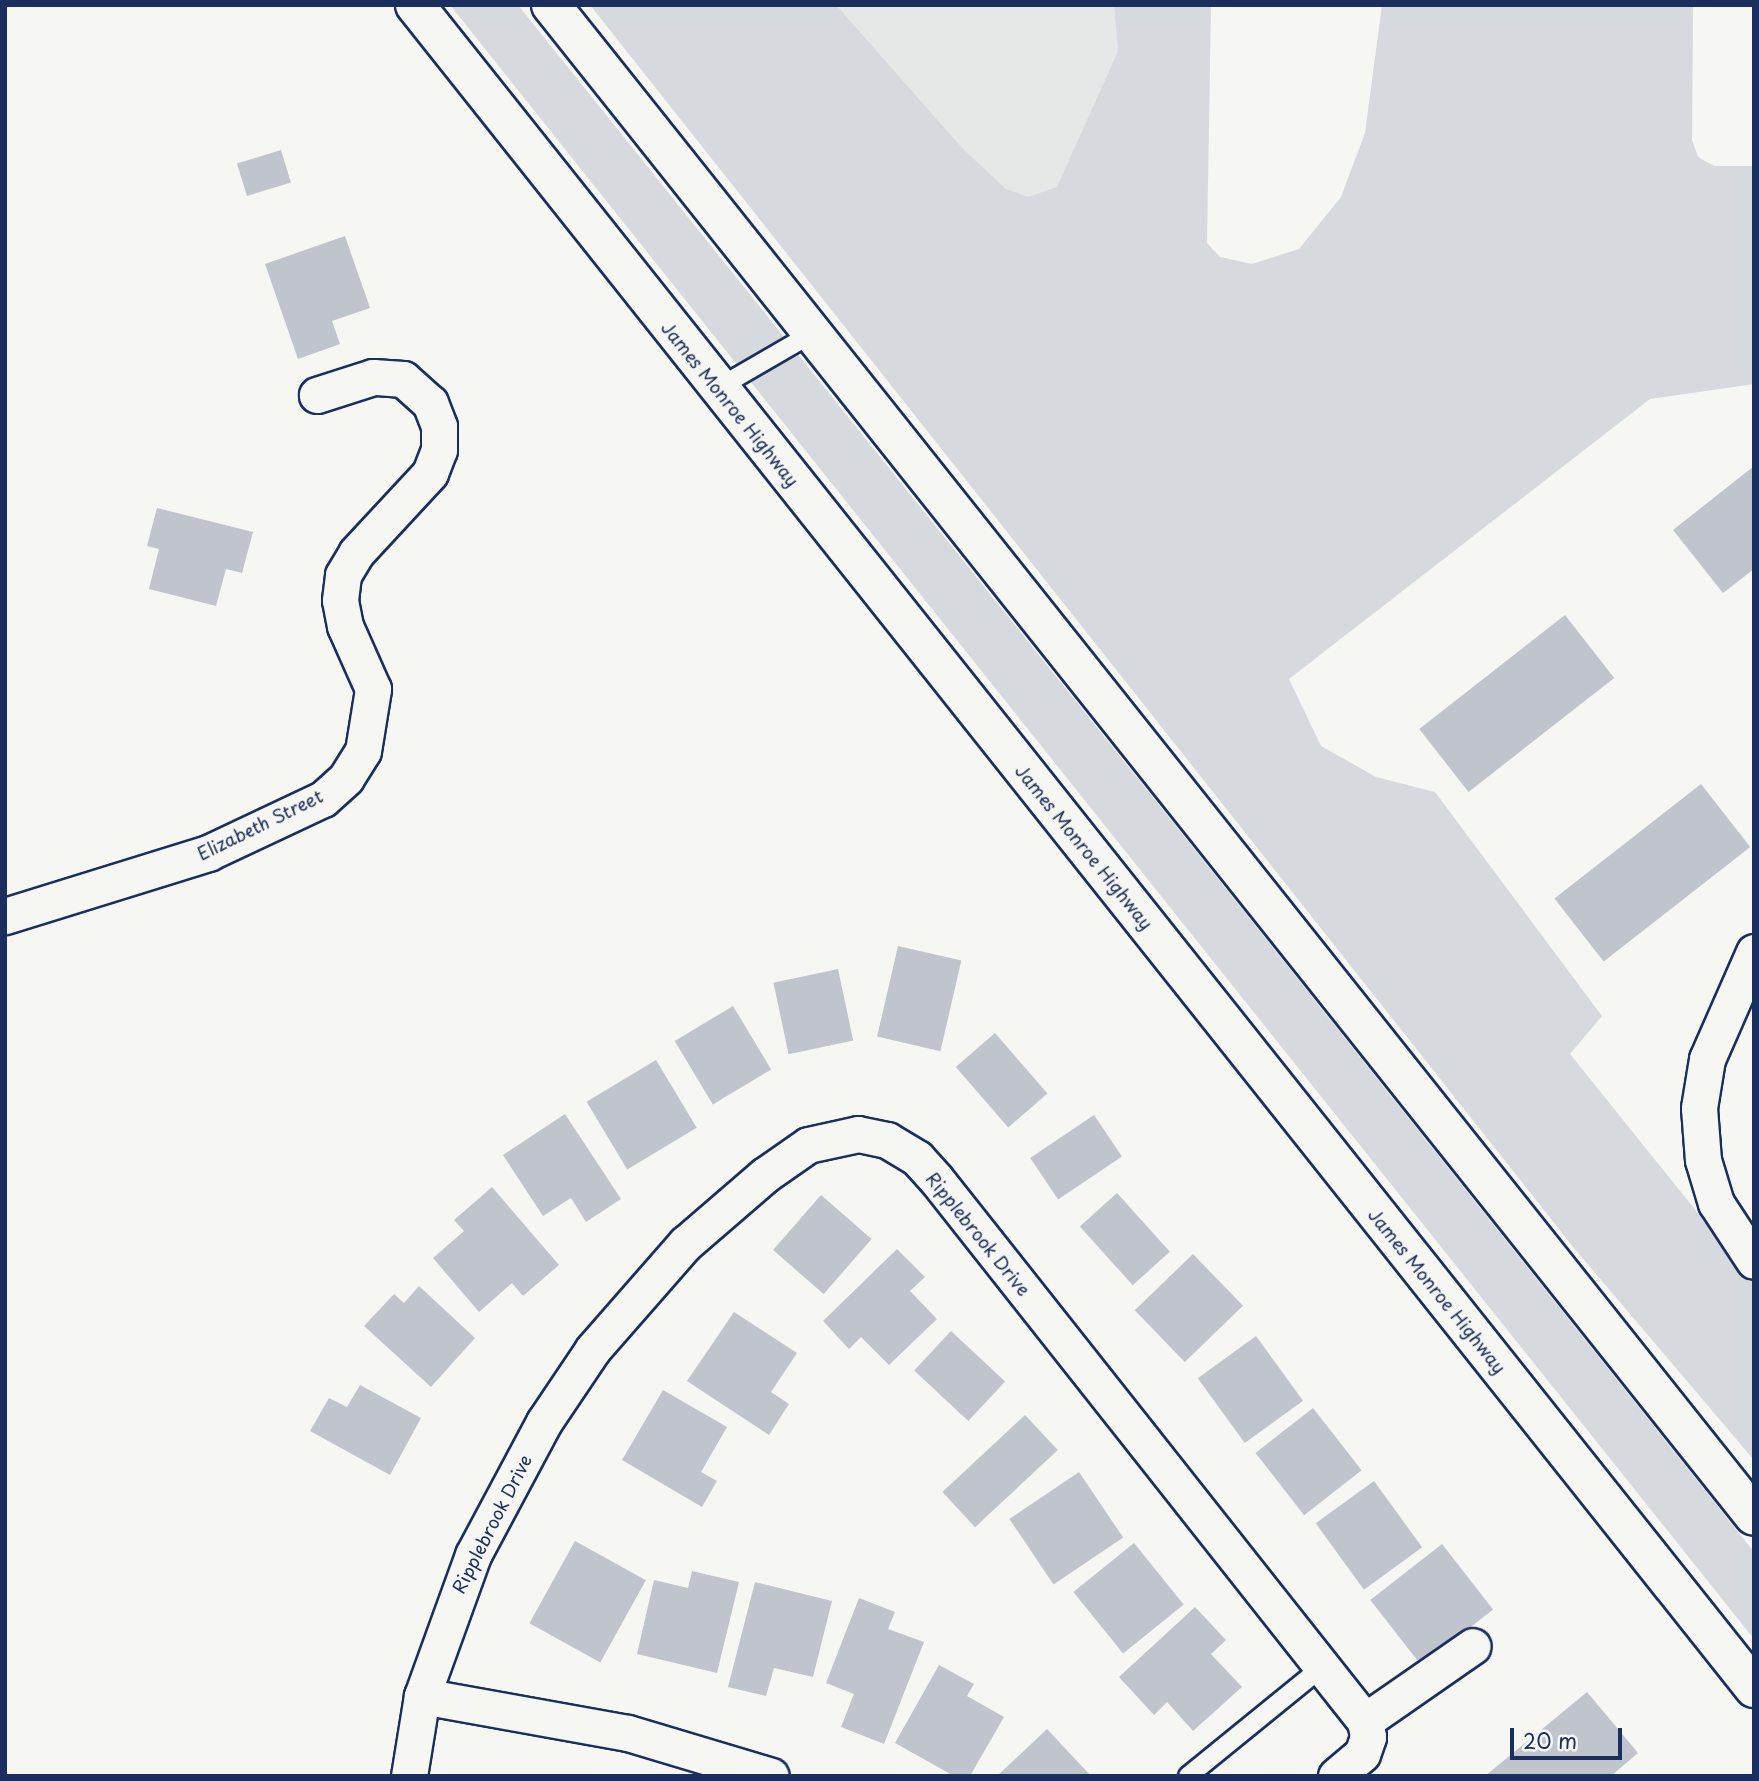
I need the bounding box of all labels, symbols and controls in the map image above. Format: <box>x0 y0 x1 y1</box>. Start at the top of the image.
street label: James Monroe Highway <box>656 316 804 492</box>
street label: James Monroe Highway <box>1010 759 1158 935</box>
street label: Elizabeth Street <box>193 785 327 865</box>
street label: Ripplebrook Drive <box>921 1167 1035 1301</box>
street label: James Monroe Highway <box>1363 1203 1511 1379</box>
street label: Ripplebrook Drive <box>447 1450 537 1598</box>
scale bar <box>1514 1714 1626 1758</box>
text: 20 m <box>1523 1724 1577 1756</box>

